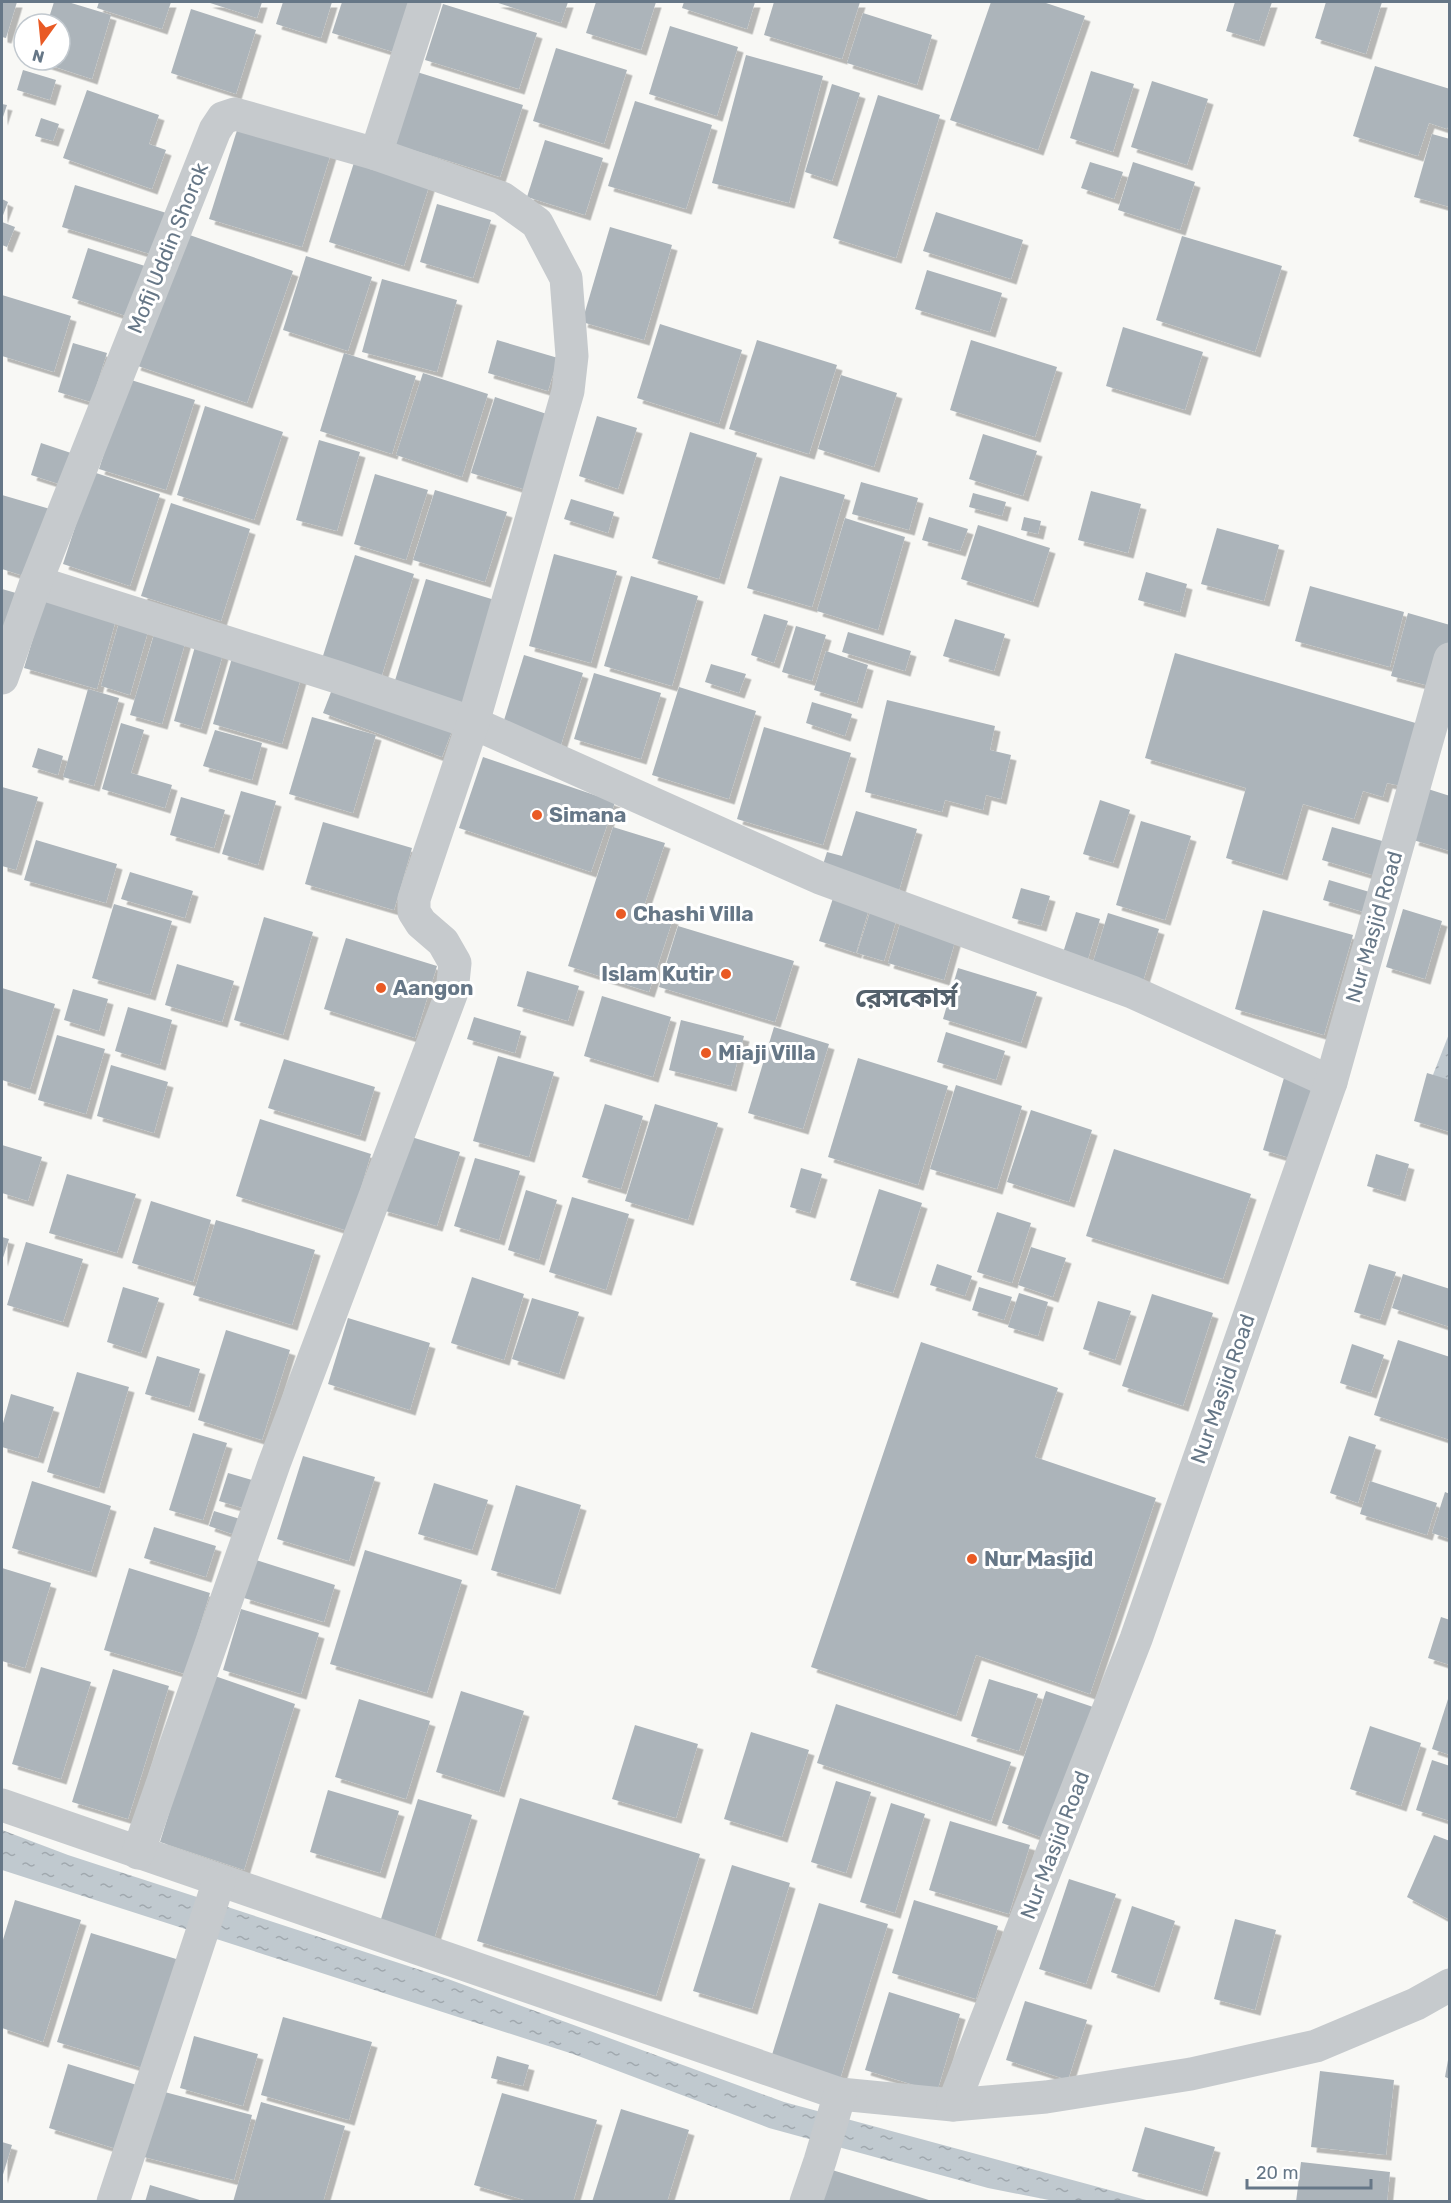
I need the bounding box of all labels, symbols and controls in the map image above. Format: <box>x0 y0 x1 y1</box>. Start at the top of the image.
north arrow <box>12 12 72 72</box>
text: N <box>30 45 46 67</box>
street label: Mofij Uddin Shorok <box>122 159 213 337</box>
place label: Simana <box>549 802 626 827</box>
marker: Simana <box>530 808 544 822</box>
street label: Nur Masjid Road <box>1340 848 1407 1006</box>
place label: Chashi Villa <box>633 901 754 926</box>
marker: Chashi Villa <box>614 907 628 921</box>
place label: Islam Kutir <box>601 961 714 986</box>
marker: Islam Kutir <box>719 967 733 981</box>
place label: Aangon <box>393 975 474 1000</box>
marker: Aangon <box>374 981 388 995</box>
district label: রেসকোর্স <box>855 982 959 1014</box>
place label: Miaji Villa <box>718 1040 816 1065</box>
marker: Miaji Villa <box>699 1046 713 1060</box>
street label: Nur Masjid Road <box>1185 1311 1260 1467</box>
place label: Nur Masjid <box>984 1546 1093 1571</box>
marker: Nur Masjid <box>965 1552 979 1566</box>
street label: Nur Masjid Road <box>1015 1767 1094 1922</box>
scale bar <box>1247 2152 1372 2190</box>
text: 20 m <box>1256 2162 1298 2184</box>

